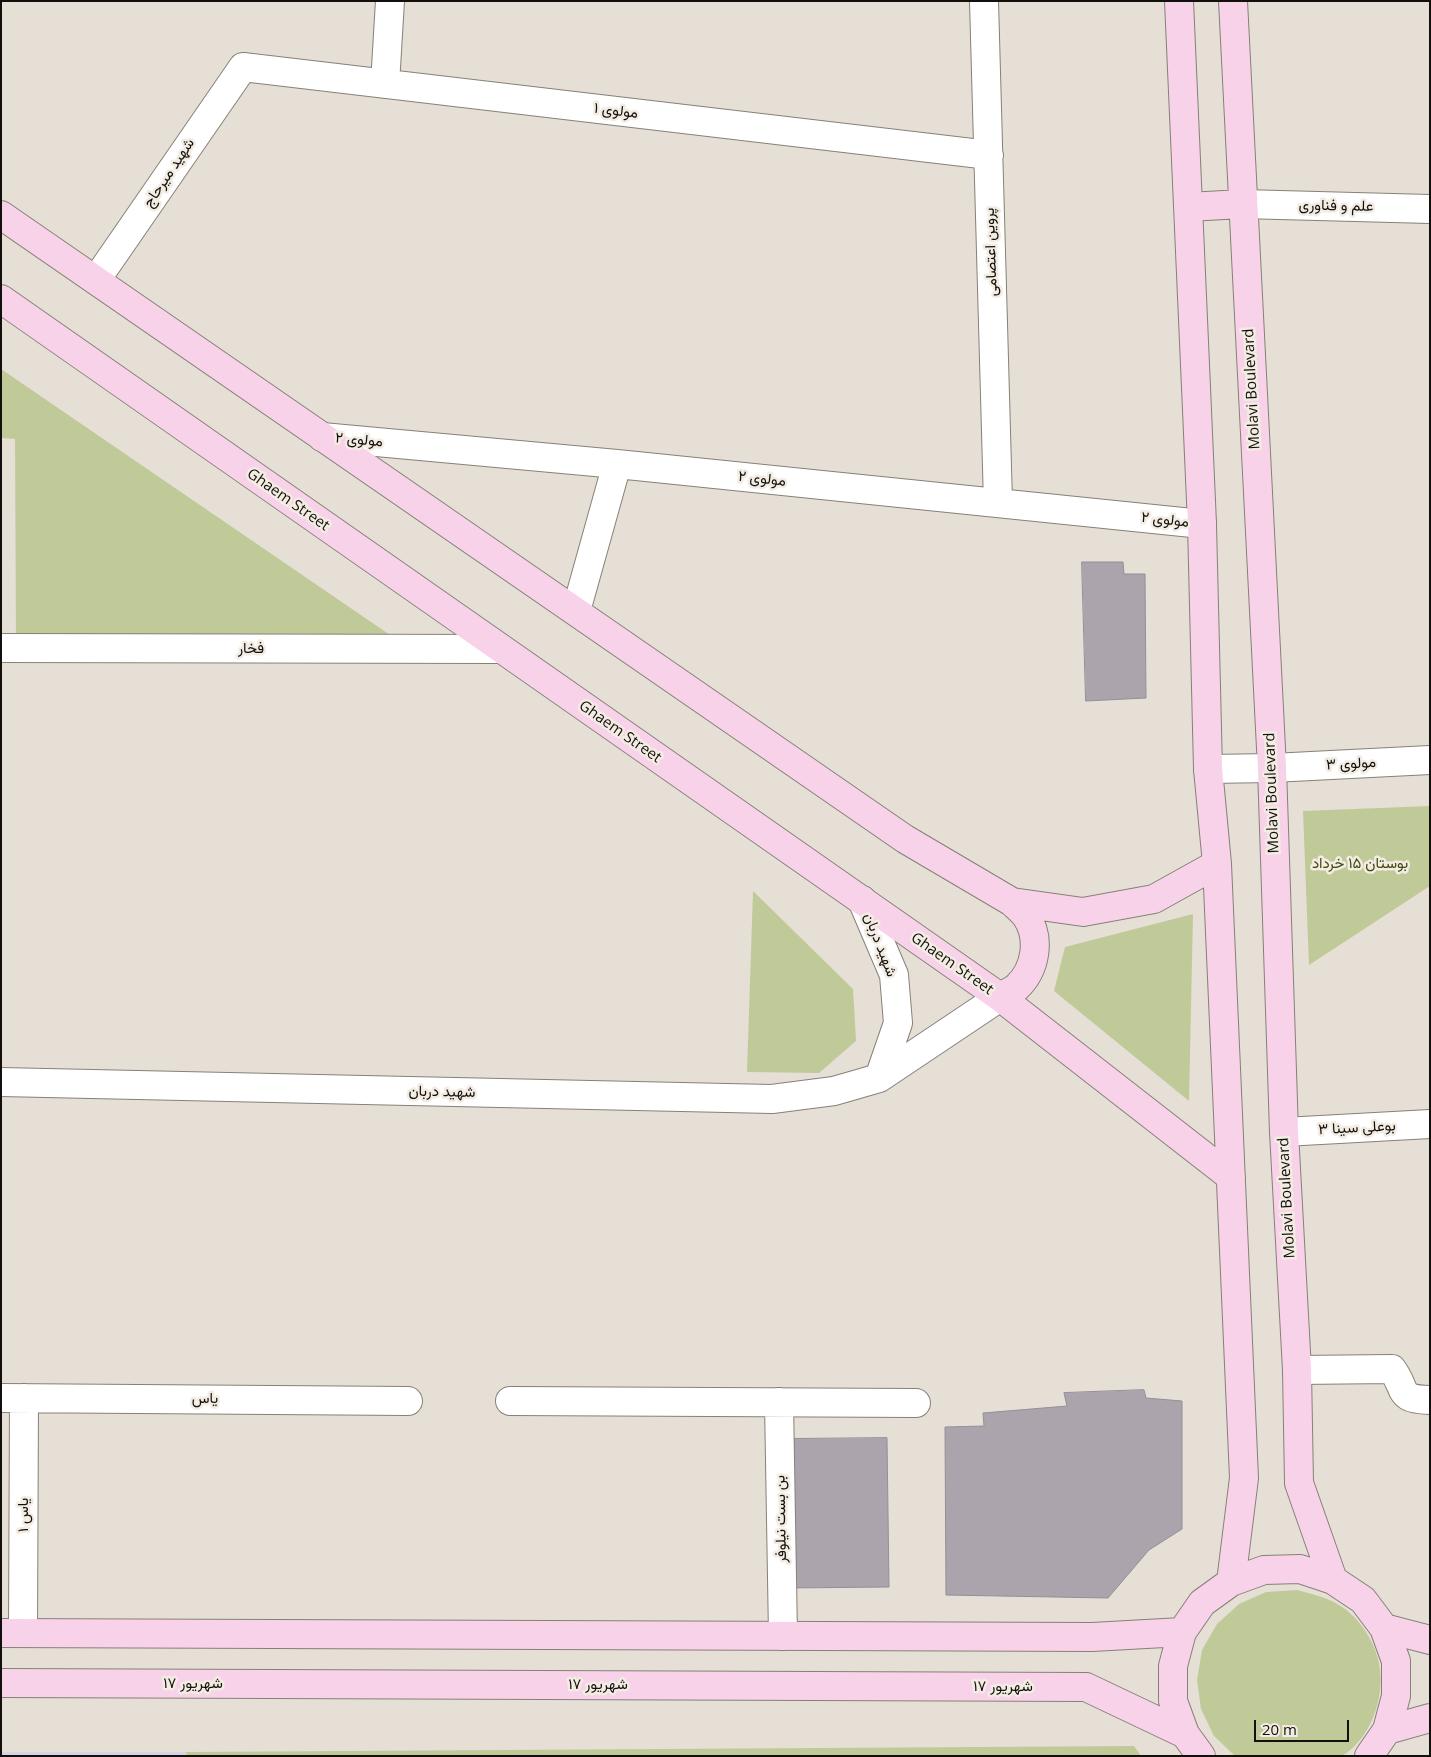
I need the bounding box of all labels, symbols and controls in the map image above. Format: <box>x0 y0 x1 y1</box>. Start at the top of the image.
street label: مولوی ۱ <box>593 99 639 123</box>
street label: شهید میرحاج <box>139 135 199 211</box>
street label: علم و فناوری <box>1298 196 1374 216</box>
street label: پروین اعتصامی <box>980 207 1002 297</box>
street label: Molavi Boulevard <box>1240 328 1264 450</box>
street label: مولوی ۲ <box>334 429 384 451</box>
street label: Ghaem Street <box>243 465 333 535</box>
street label: مولوی ۲ <box>737 468 787 490</box>
street label: مولوی ۲ <box>1140 509 1190 531</box>
street label: فخار <box>238 640 264 658</box>
street label: Ghaem Street <box>575 697 665 767</box>
street label: Molavi Boulevard <box>1261 732 1283 854</box>
street label: مولوی ۳ <box>1326 754 1376 774</box>
park label: بوستان ۱۵ خرداد <box>1312 855 1408 873</box>
street label: شهید دربان <box>860 910 900 980</box>
street label: Ghaem Street <box>907 929 997 999</box>
street label: شهید دربان <box>408 1082 476 1102</box>
street label: بوعلی سینا ۳ <box>1318 1117 1396 1139</box>
street label: Molavi Boulevard <box>1275 1137 1299 1259</box>
street label: یاس <box>192 1390 218 1408</box>
street label: بن بست نیلوفر <box>771 1475 791 1563</box>
street label: یاس ۱ <box>15 1498 33 1532</box>
street label: ۱۷ شهریور <box>163 1675 223 1693</box>
street label: ۱۷ شهریور <box>568 1676 628 1694</box>
street label: ۱۷ شهریور <box>973 1678 1033 1696</box>
scale bar <box>1256 1710 1351 1742</box>
text: 20 m <box>1262 1719 1297 1739</box>

